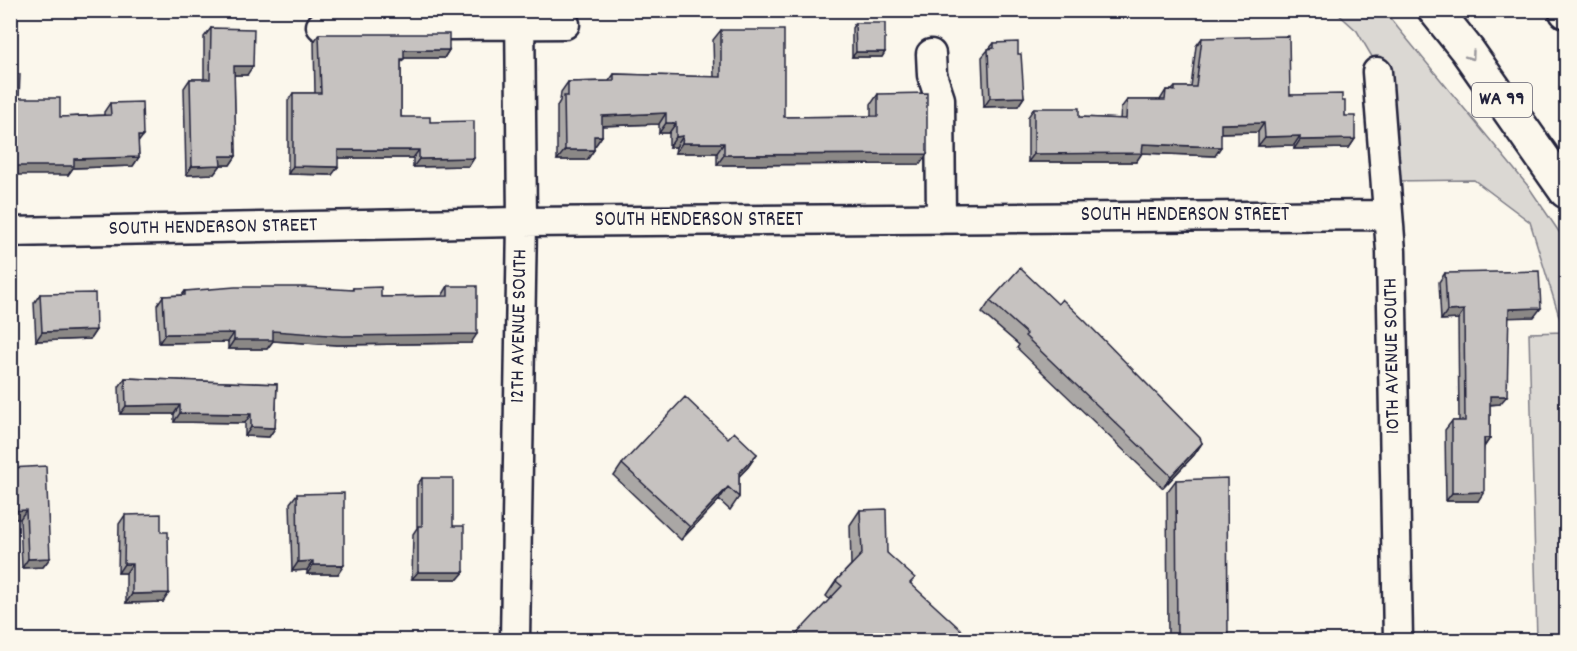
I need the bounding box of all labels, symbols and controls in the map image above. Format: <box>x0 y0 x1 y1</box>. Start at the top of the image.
one-way arrow <box>1464 50 1475 61</box>
road number: WA 99 <box>1472 83 1532 117</box>
street label: SOUTH HENDERSON STREET <box>1081 201 1290 231</box>
street label: SOUTH HENDERSON STREET <box>595 206 804 236</box>
street label: SOUTH HENDERSON STREET <box>108 211 318 245</box>
street label: 12TH AVENUE SOUTH <box>504 249 536 403</box>
street label: 10TH AVENUE SOUTH <box>1377 277 1409 435</box>

